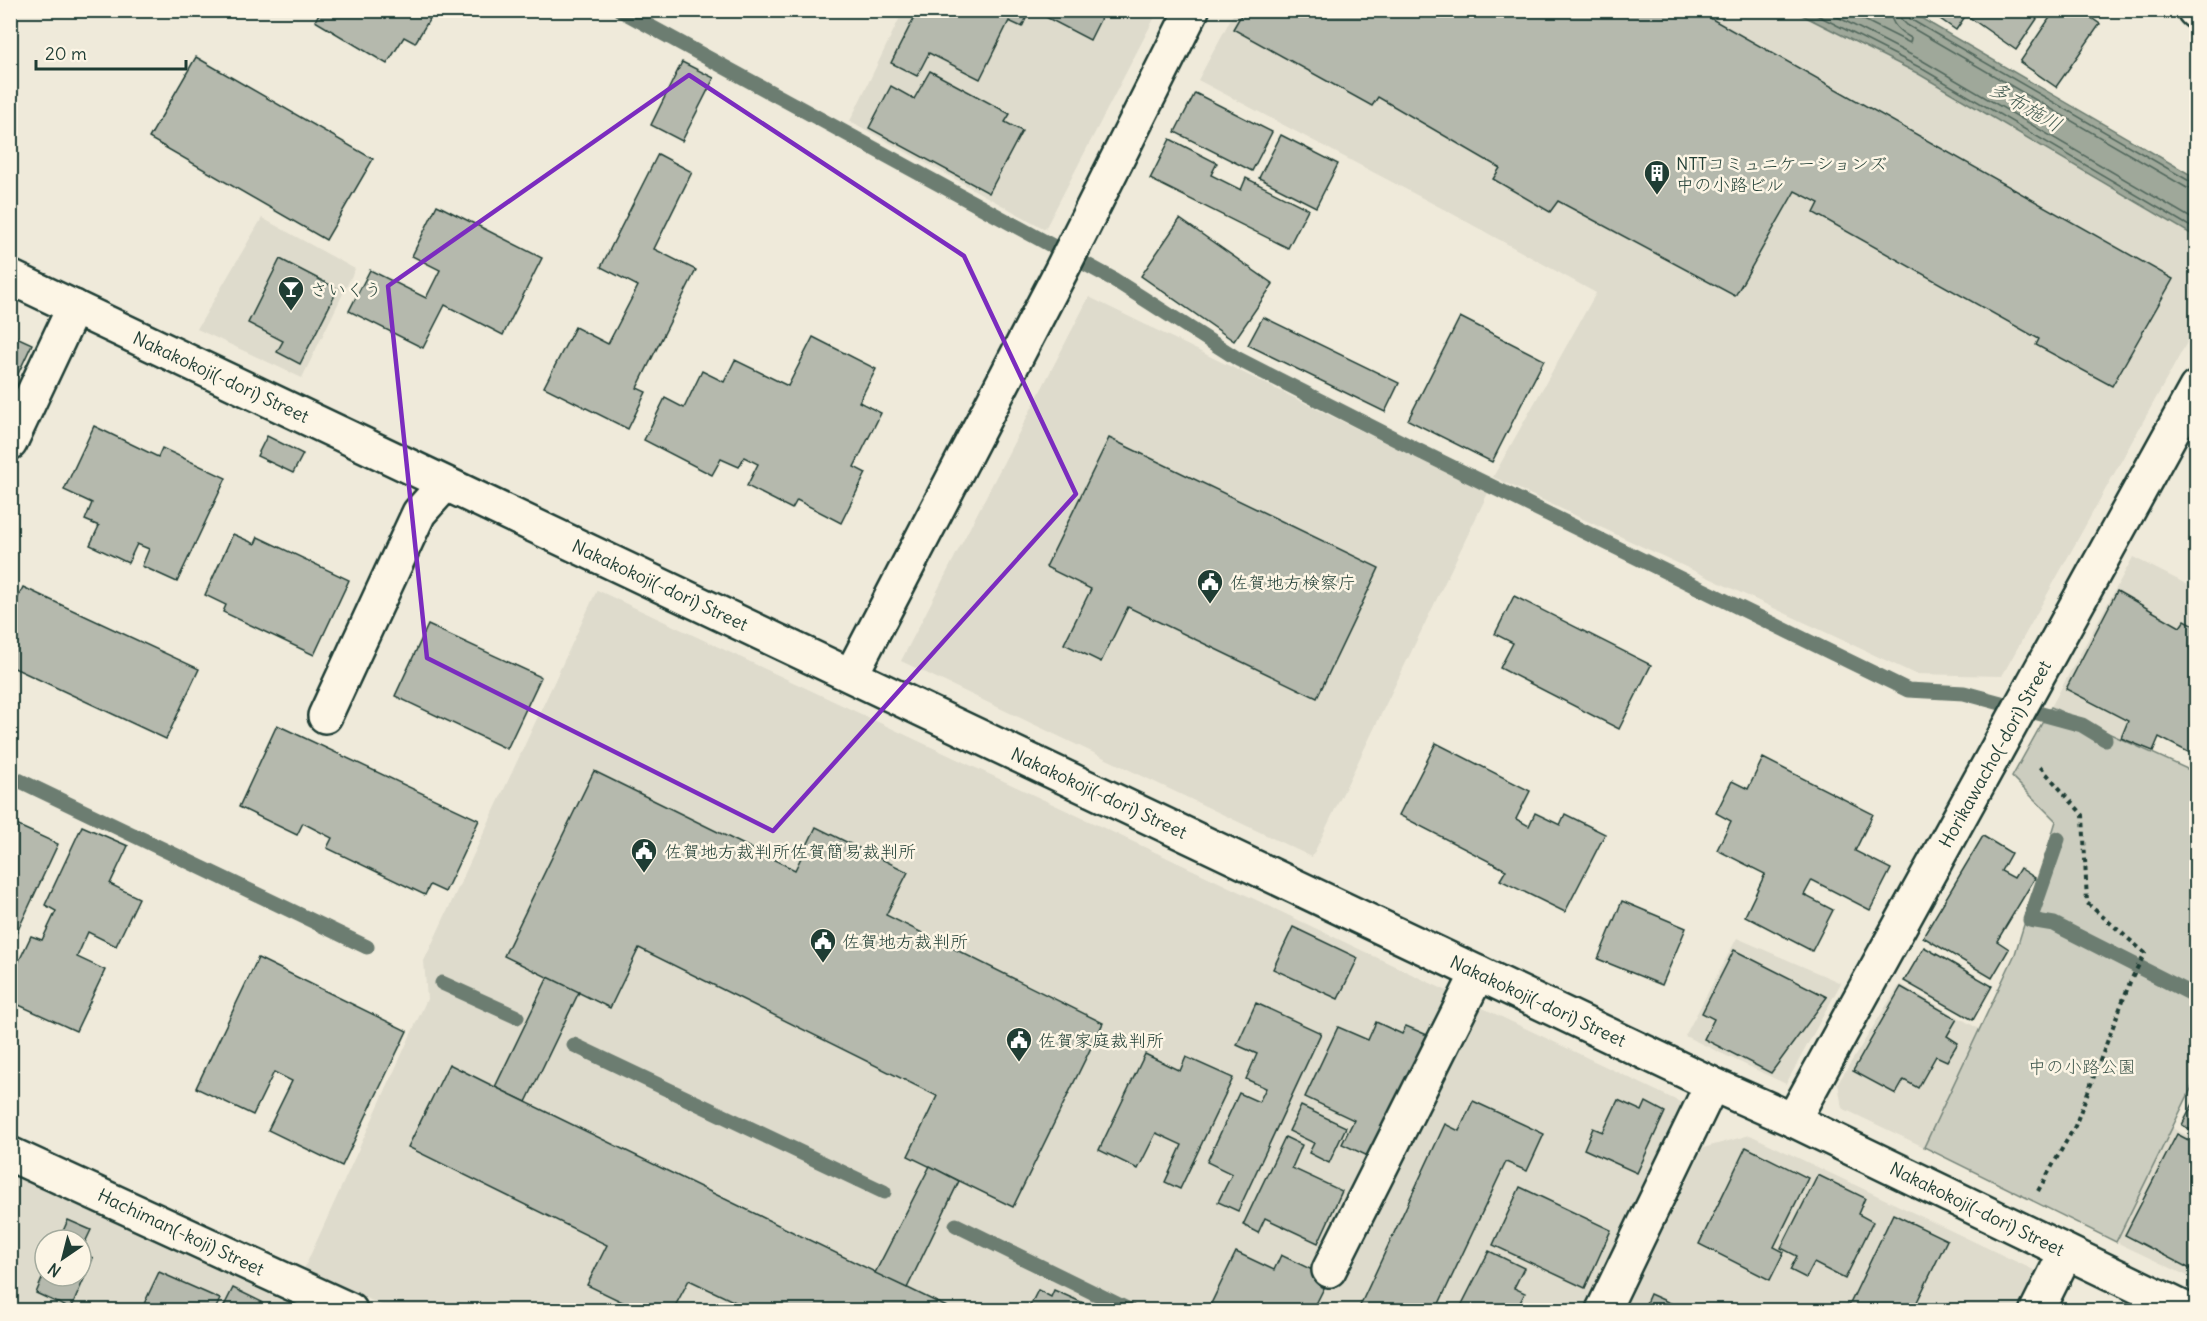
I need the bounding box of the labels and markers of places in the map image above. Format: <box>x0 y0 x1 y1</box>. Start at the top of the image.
place label: NTTコミュニケーションズ 中の小路ビル <box>1676 152 1887 196</box>
building icon: NTTコミュニケーションズ 中の小路ビル <box>1642 158 1672 196</box>
bar icon: さいくう <box>276 274 306 312</box>
place label: さいくう <box>310 278 382 301</box>
public building icon: 佐賀地方検察庁 <box>1195 567 1225 605</box>
place label: 佐賀地方検察庁 <box>1230 571 1356 594</box>
public building icon: 佐賀地方裁判所佐賀簡易裁判所 <box>629 836 659 874</box>
place label: 佐賀地方裁判所佐賀簡易裁判所 <box>664 840 916 863</box>
public building icon: 佐賀地方裁判所 <box>808 926 838 964</box>
place label: 佐賀地方裁判所 <box>842 930 968 953</box>
public building icon: 佐賀家庭裁判所 <box>1004 1025 1034 1063</box>
place label: 佐賀家庭裁判所 <box>1038 1029 1164 1052</box>

